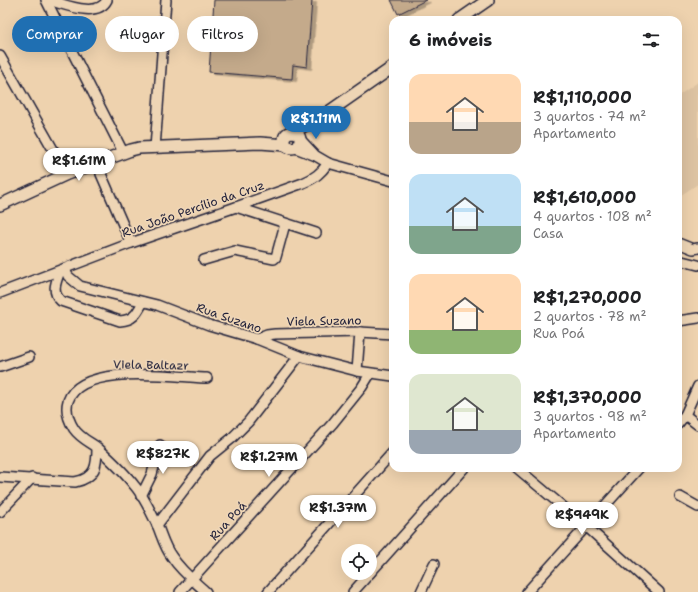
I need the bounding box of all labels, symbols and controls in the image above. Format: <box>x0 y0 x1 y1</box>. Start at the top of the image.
chip: Comprar <box>12 16 97 52</box>
chip: Alugar <box>105 16 179 52</box>
chip: Filtros <box>187 16 258 52</box>
text: 6 imóveis <box>409 29 492 51</box>
icon: filters <box>640 29 662 51</box>
text: R$1,110,000 <box>533 86 632 108</box>
icon: home <box>441 90 489 138</box>
pin: R$1.11M <box>279 106 353 140</box>
text: 3 quartos · 74 m² <box>533 108 646 125</box>
text: R$1.11M <box>291 110 341 127</box>
text: Apartamento <box>533 125 616 142</box>
pin: R$1.61M <box>42 148 116 182</box>
text: R$1.61M <box>52 152 106 169</box>
street label: Rua João Percílio da Cruz <box>119 177 267 241</box>
text: R$1,610,000 <box>533 186 636 208</box>
icon: home <box>441 190 489 238</box>
text: 4 quartos · 108 m² <box>533 208 652 225</box>
text: Casa <box>533 225 563 242</box>
text: R$1,270,000 <box>533 286 642 308</box>
icon: home <box>441 290 489 338</box>
street label: Rua Suzano <box>194 299 264 337</box>
text: 2 quartos · 78 m² <box>533 308 646 325</box>
street label: Viela Suzano <box>286 312 362 330</box>
text: Rua Poá <box>533 325 585 342</box>
street label: Viela Baltazr <box>113 356 189 374</box>
text: R$1,370,000 <box>533 386 642 408</box>
icon: home <box>441 390 489 438</box>
text: 3 quartos · 98 m² <box>533 408 647 425</box>
text: Apartamento <box>533 425 616 442</box>
pin: R$827K <box>130 441 196 475</box>
pin: R$1.27M <box>232 444 306 478</box>
text: R$827K <box>136 445 190 462</box>
text: R$1.27M <box>240 448 298 465</box>
pin: R$1.37M <box>301 495 375 529</box>
street label: Rua Poá <box>206 498 250 544</box>
text: R$1.37M <box>309 499 367 516</box>
pin: R$949K <box>549 502 615 536</box>
text: R$949K <box>555 506 609 523</box>
map controls <box>341 544 377 580</box>
button: locate <box>341 544 377 580</box>

